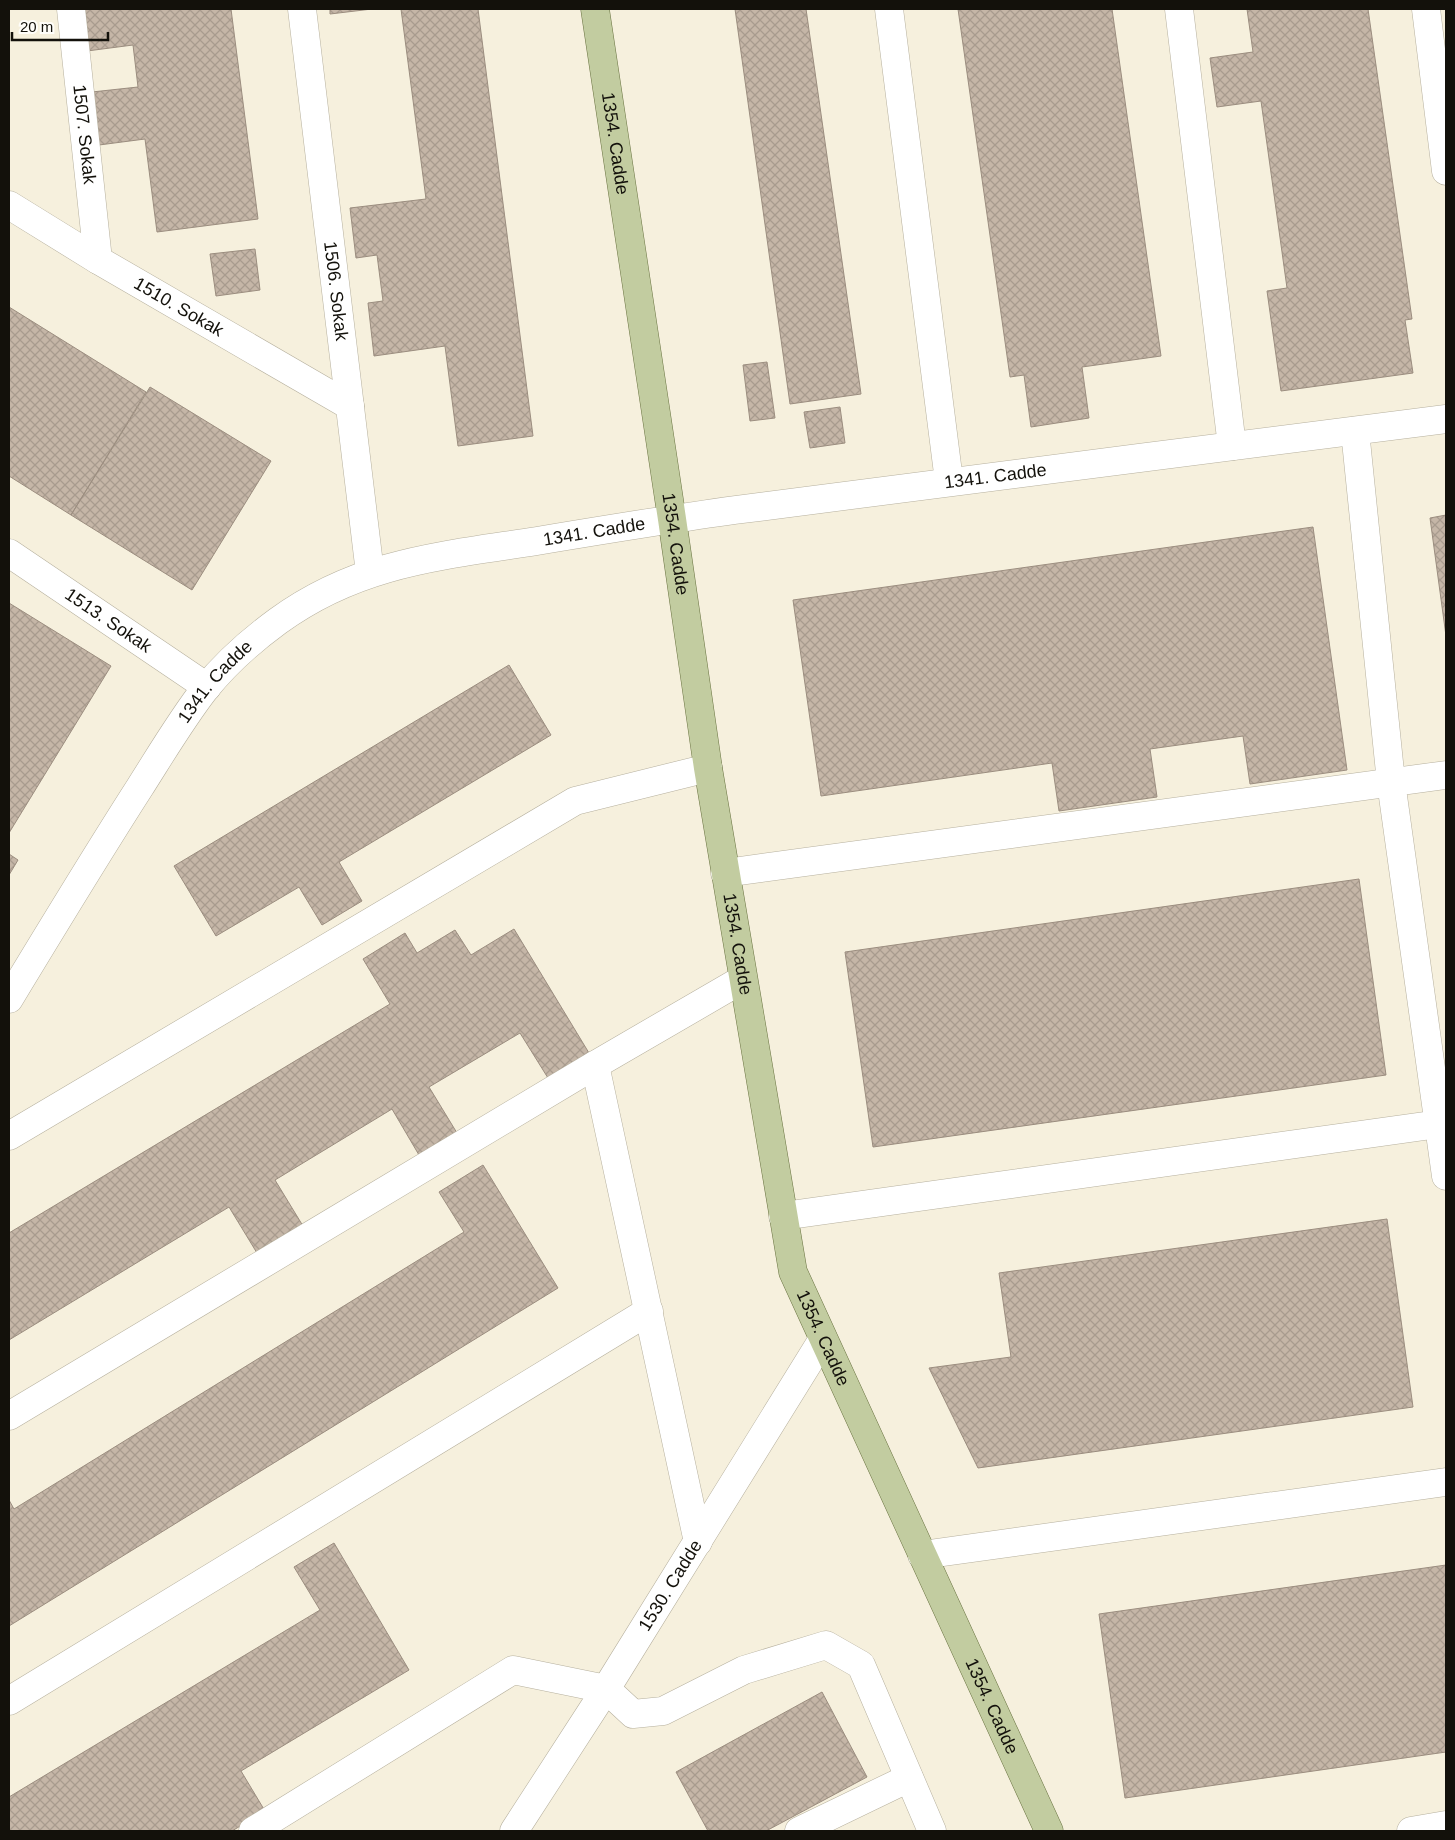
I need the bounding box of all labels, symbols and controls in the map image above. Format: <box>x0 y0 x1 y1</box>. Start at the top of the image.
scale bar <box>12 10 109 42</box>
text: 20 m <box>20 18 53 35</box>
street label: 1507. Sokak <box>69 83 100 186</box>
street label: 1354. Cadde <box>598 91 633 196</box>
street label: 1506. Sokak <box>320 240 352 343</box>
street label: 1510. Sokak <box>130 273 228 341</box>
street label: 1341. Cadde <box>943 460 1048 493</box>
street label: 1354. Cadde <box>658 491 693 596</box>
street label: 1341. Cadde <box>542 513 647 550</box>
street label: 1513. Sokak <box>61 584 156 657</box>
street label: 1341. Cadde <box>174 636 256 727</box>
street label: 1354. Cadde <box>719 892 756 997</box>
street label: 1354. Cadde <box>793 1287 854 1389</box>
street label: 1530. Cadde <box>635 1536 706 1635</box>
street label: 1354. Cadde <box>961 1655 1022 1757</box>

